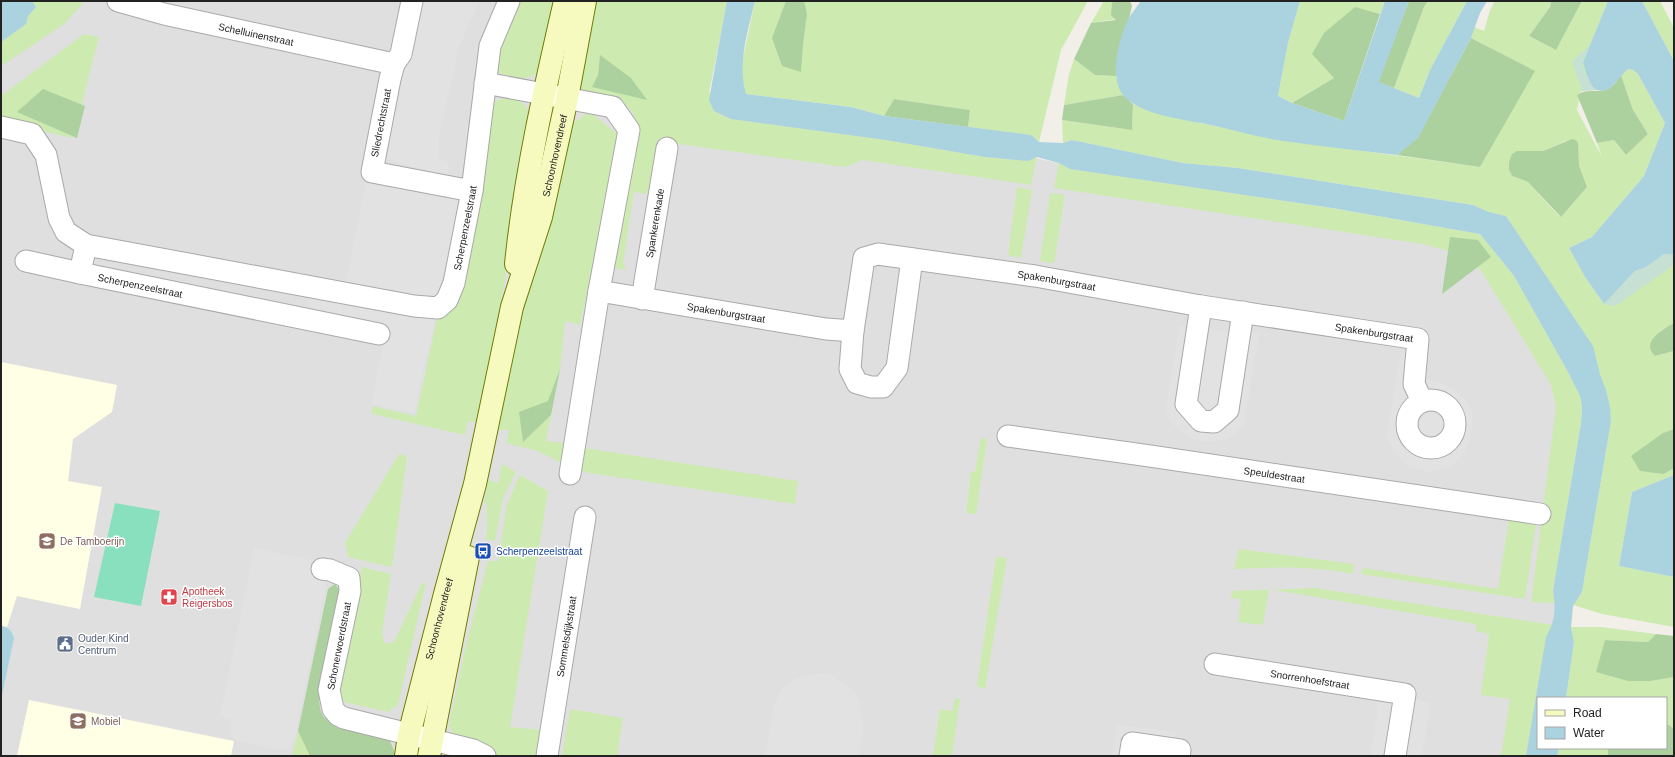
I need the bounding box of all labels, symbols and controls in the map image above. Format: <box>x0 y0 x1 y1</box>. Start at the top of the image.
street label: Schelluinenstraat <box>217 20 295 48</box>
street label: Sliedrechtstraat <box>369 88 393 158</box>
street label: Schoonhovendreef <box>540 113 569 198</box>
street label: Scherpenzeelstraat <box>451 185 478 271</box>
street label: Spankerenkade <box>643 187 666 259</box>
street label: Spakenburgstraat <box>1017 268 1097 292</box>
street label: Scherpenzeelstraat <box>97 271 184 299</box>
street label: Spakenburgstraat <box>686 300 766 324</box>
street label: Spakenburgstraat <box>1334 321 1414 344</box>
street label: Speuldestraat <box>1243 464 1306 484</box>
school or university icon: De Tamboerijn <box>37 531 57 551</box>
place label: De Tamboerijn <box>60 536 124 547</box>
bus stop icon: Scherpenzeelstraat <box>473 541 493 561</box>
place label: Scherpenzeelstraat <box>496 546 582 557</box>
street label: Schoonhovendreef <box>423 577 455 661</box>
place label: Apotheek Reigersbos <box>182 586 233 609</box>
pharmacy icon: Apotheek Reigersbos <box>159 587 179 607</box>
street label: Sommelsdijkstraat <box>554 595 578 678</box>
street label: Schonerwoerdstraat <box>325 601 353 691</box>
place label: Ouder Kind Centrum <box>78 633 129 656</box>
public building icon: Ouder Kind Centrum <box>55 634 75 654</box>
street label: Snorrenhoefstraat <box>1269 667 1350 691</box>
legend <box>1537 697 1667 749</box>
text: Road <box>1573 706 1602 720</box>
school or university icon: Mobiel <box>68 711 88 731</box>
place label: Mobiel <box>91 716 120 727</box>
text: Water <box>1573 726 1605 740</box>

